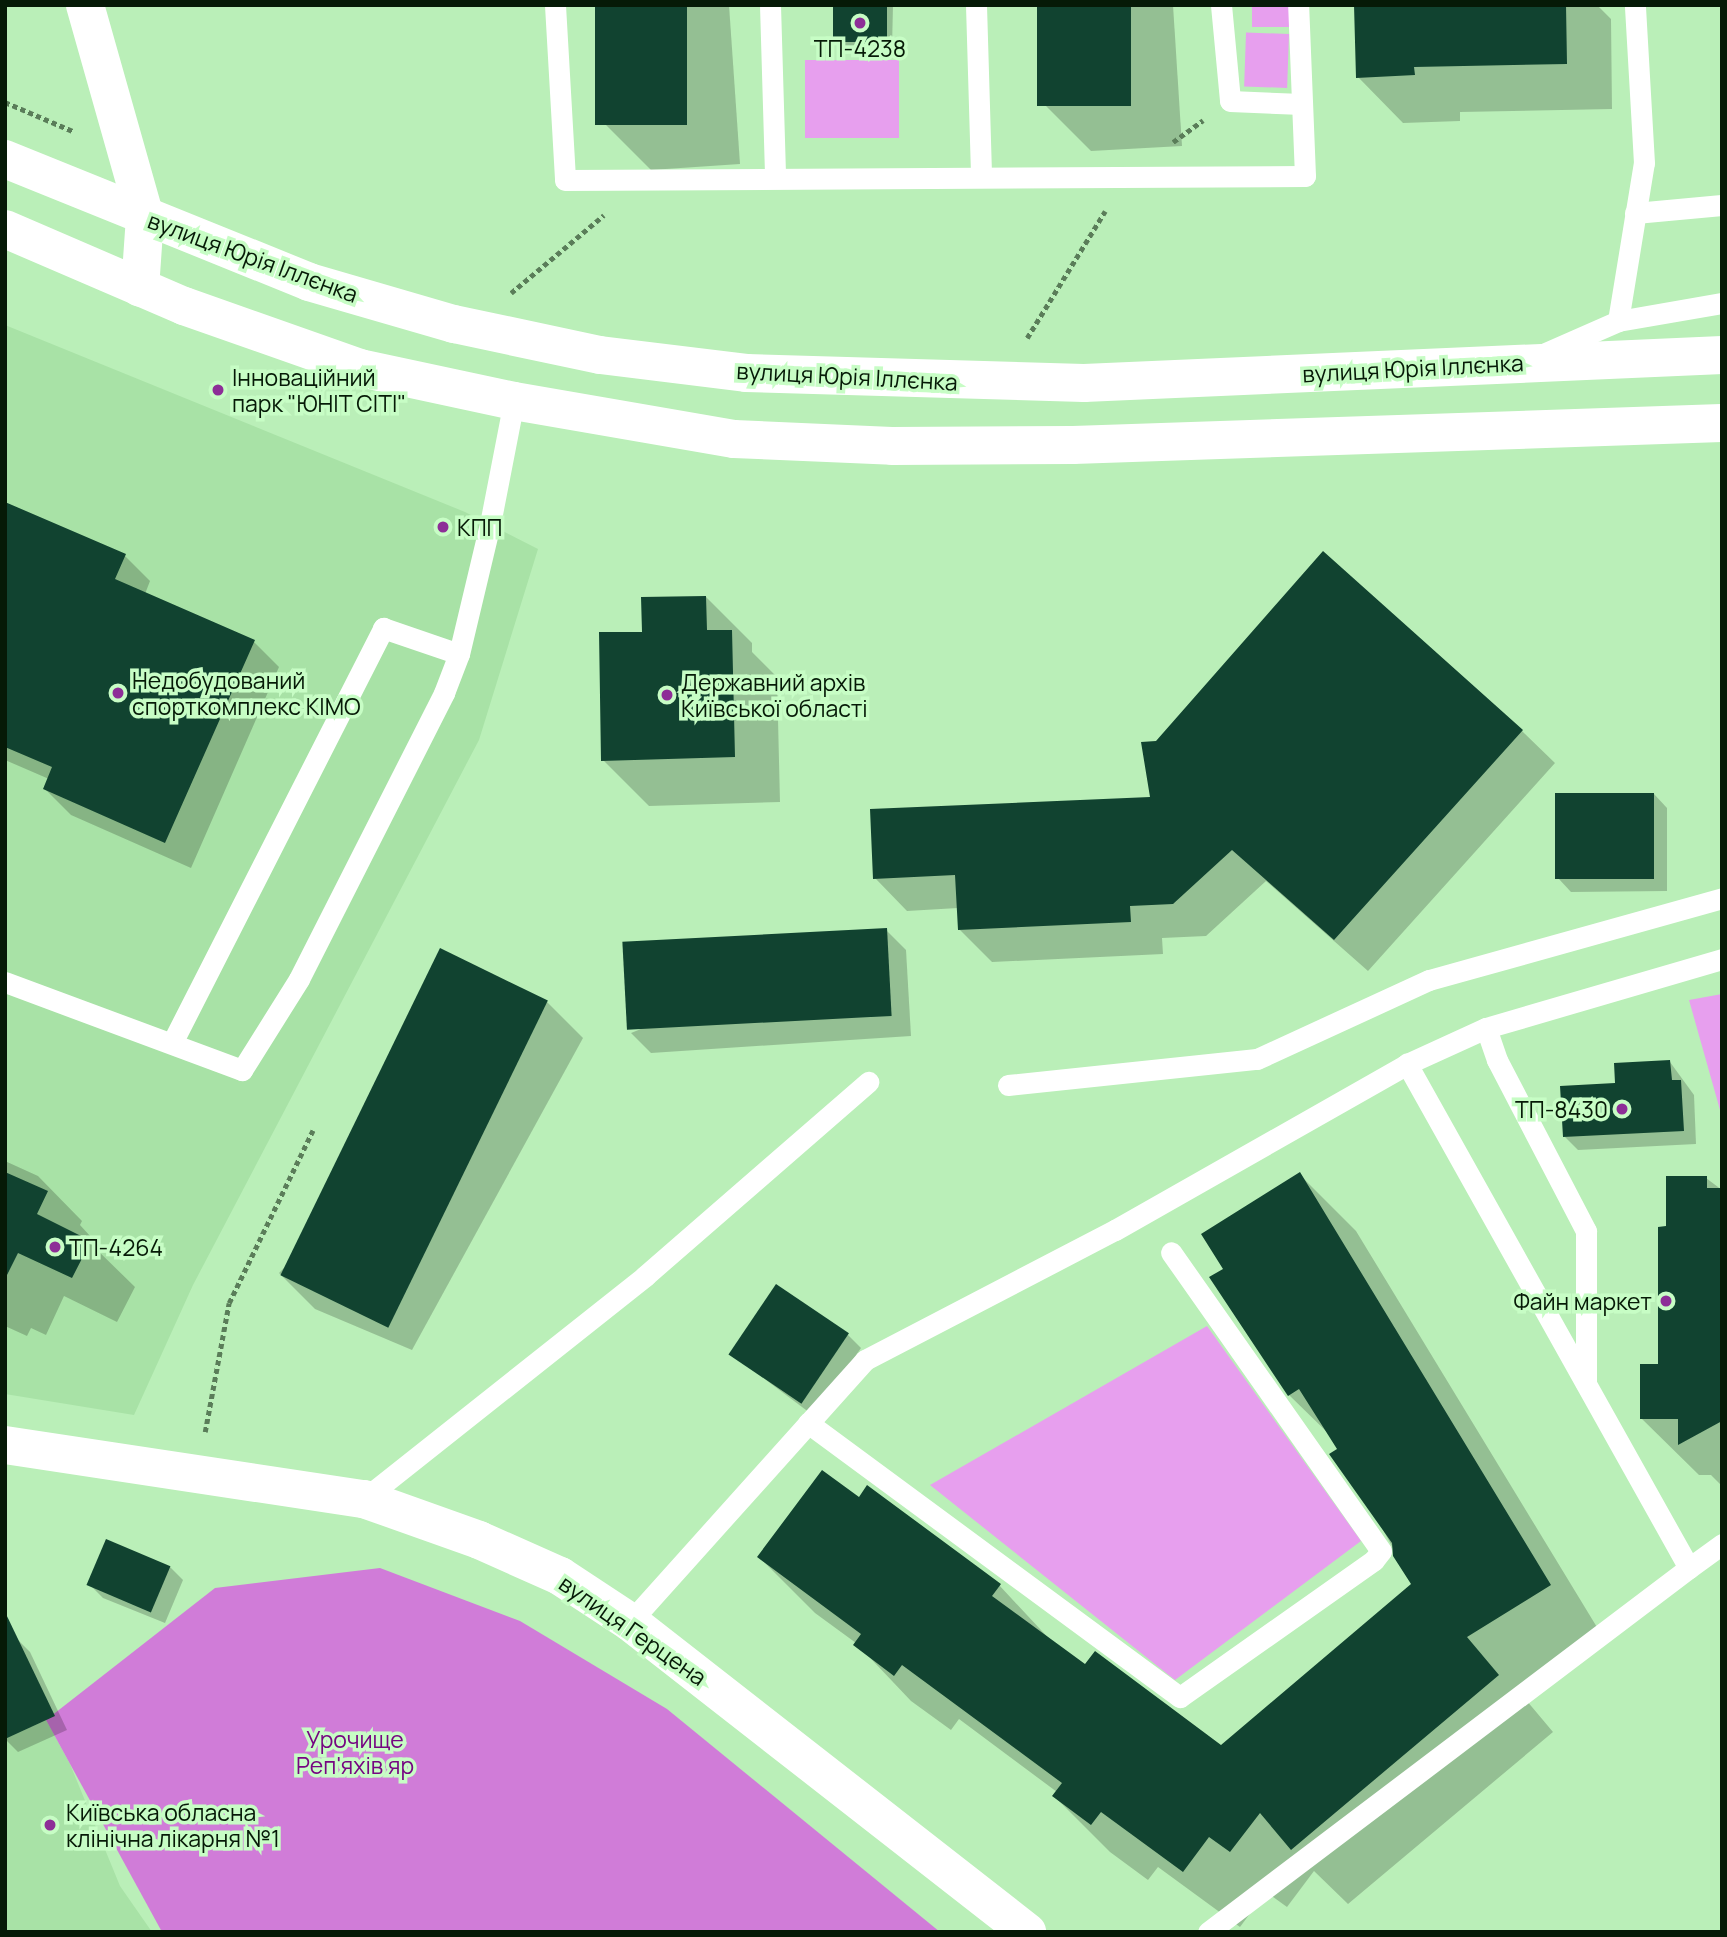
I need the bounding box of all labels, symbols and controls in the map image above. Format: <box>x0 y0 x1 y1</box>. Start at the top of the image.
marker: ТП-4238 <box>852 15 868 31</box>
place label: ТП-4238 <box>814 34 906 62</box>
street label: вулиця Юрія Іллєнка <box>144 206 362 308</box>
street label: вулиця Юрія Іллєнка <box>1302 348 1524 388</box>
street label: вулиця Юрія Іллєнка <box>736 356 958 396</box>
place label: Інноваційний парк "ЮНІТ СІТІ" <box>232 363 407 417</box>
marker: Інноваційний парк "ЮНІТ СІТІ" <box>210 382 226 398</box>
place label: КПП <box>457 513 502 541</box>
marker: КПП <box>435 519 451 535</box>
place label: Недобудований спорткомплекс КІМО <box>132 666 361 720</box>
place label: Державний архів Київської області <box>681 668 868 722</box>
marker: Недобудований спорткомплекс КІМО <box>110 685 126 701</box>
marker: Державний архів Київської області <box>659 687 675 703</box>
place label: ТП-8430 <box>1515 1095 1608 1123</box>
marker: ТП-8430 <box>1614 1101 1630 1117</box>
place label: ТП-4264 <box>69 1233 163 1261</box>
marker: ТП-4264 <box>47 1239 63 1255</box>
place label: Файн маркет <box>1513 1287 1652 1315</box>
marker: Файн маркет <box>1658 1293 1674 1309</box>
street label: вулиця Герцена <box>554 1569 712 1691</box>
park label: Урочище Реп'яхів яр <box>296 1725 414 1779</box>
place label: Київська обласна клінічна лікарня №1 <box>66 1798 280 1852</box>
marker: Київська обласна клінічна лікарня №1 <box>40 1815 60 1835</box>

